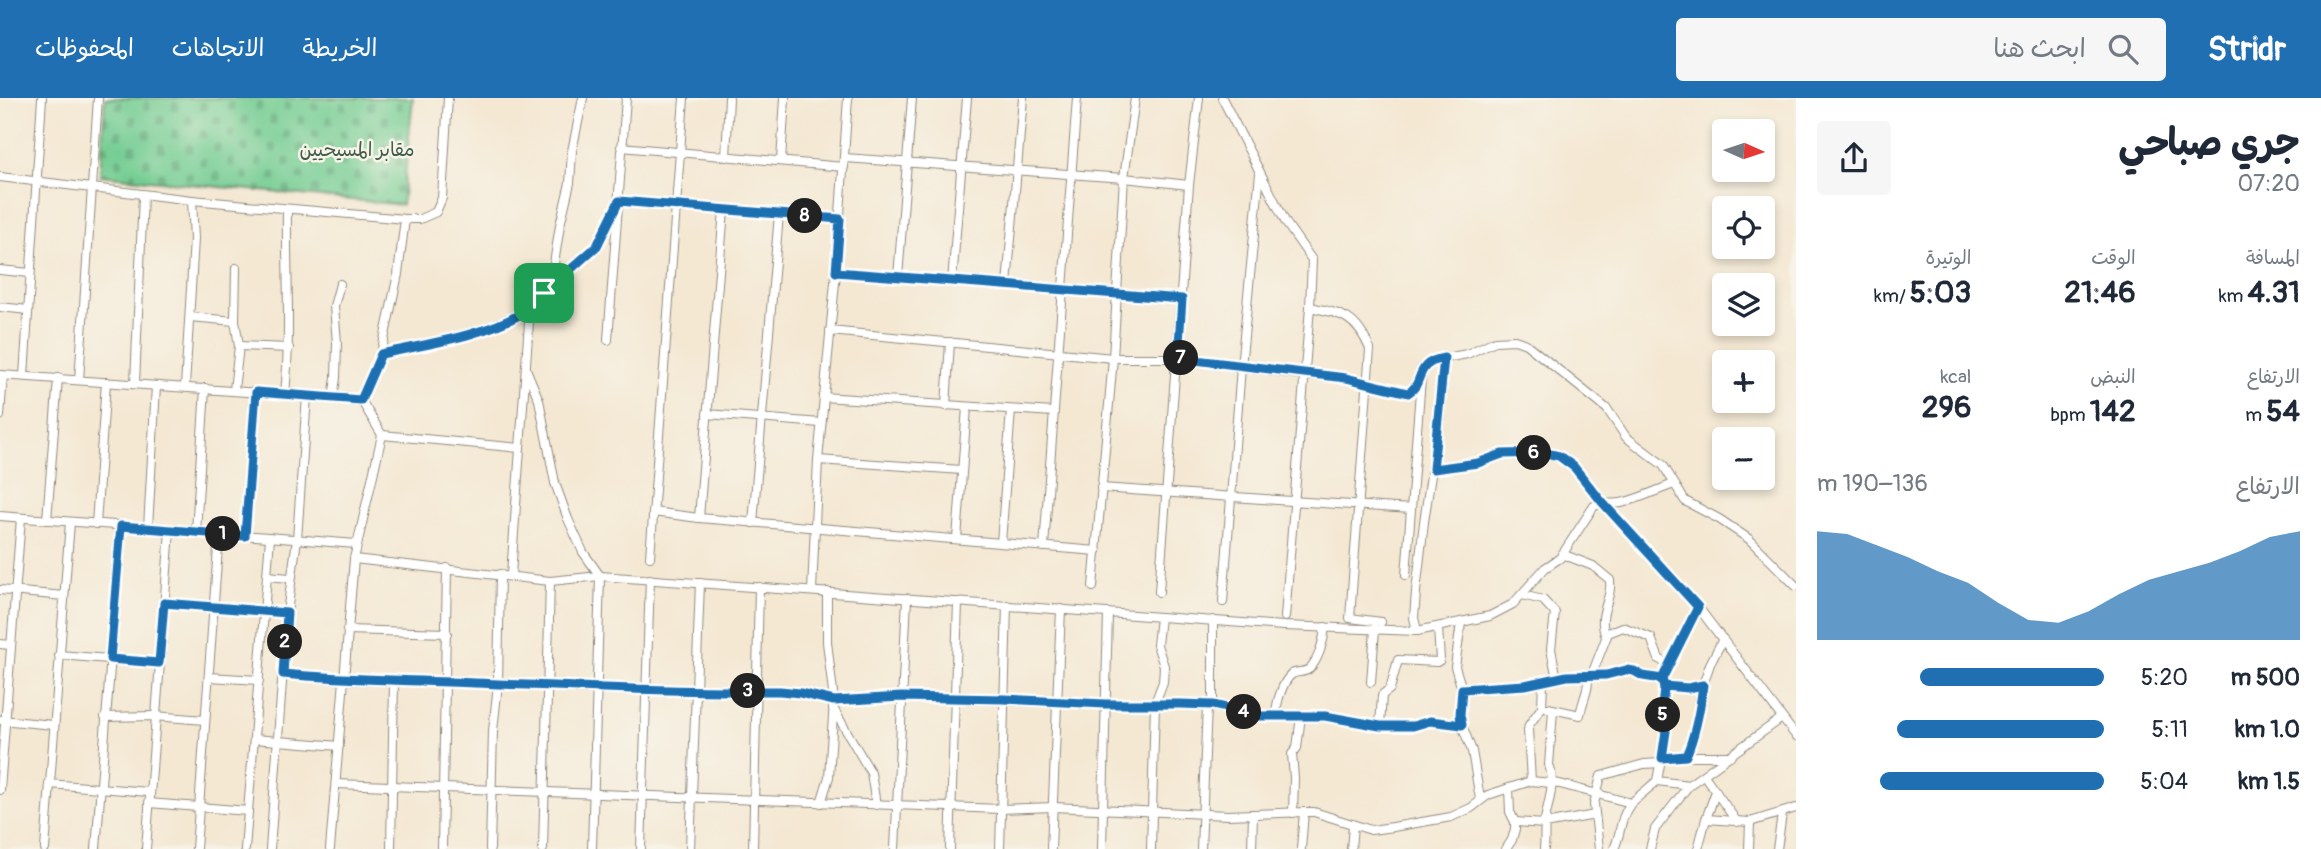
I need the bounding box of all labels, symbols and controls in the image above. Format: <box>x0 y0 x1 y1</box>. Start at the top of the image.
search box <box>1676 18 2166 81</box>
text: Stridr <box>2208 29 2286 70</box>
icon: search <box>2104 30 2142 68</box>
text: ابحث هنا <box>1993 33 2086 65</box>
text: المحفوظات <box>35 34 134 63</box>
text: الاتجاهات <box>172 34 265 63</box>
text: الخريطة <box>303 34 377 63</box>
north arrow <box>1712 119 1774 182</box>
map controls <box>1712 119 1775 490</box>
text: جري صباحي <box>2118 119 2300 167</box>
button: share <box>1817 121 1891 195</box>
park label: مقابر المسيحيين <box>299 138 415 162</box>
text: 07:20 <box>2237 169 2300 198</box>
button: locate <box>1712 196 1775 259</box>
pin: 8 <box>788 198 822 234</box>
text: 8 <box>800 203 809 227</box>
text: الوتيرة <box>1925 246 1971 270</box>
text: الوقت <box>2091 246 2136 270</box>
text: المسافة <box>2246 246 2300 270</box>
pin <box>514 263 574 323</box>
button: layers <box>1712 273 1775 336</box>
icon: arrive <box>525 274 563 312</box>
text: 5:03 <box>1910 274 1971 311</box>
text: 21:46 <box>2064 274 2136 311</box>
text: 4.31 <box>2248 274 2300 311</box>
text: /km <box>1874 284 1910 308</box>
text: km <box>2219 284 2248 308</box>
pin: 7 <box>1164 341 1198 376</box>
text: 7 <box>1175 345 1186 369</box>
button: + <box>1712 350 1775 413</box>
text: kcal <box>1940 365 1971 389</box>
text: النبض <box>2090 365 2136 389</box>
text: الارتفاع <box>2247 365 2300 389</box>
text: 296 <box>1922 389 1971 426</box>
text: 142 <box>2090 393 2136 430</box>
text: 54 <box>2266 393 2300 430</box>
text: bpm <box>2050 403 2090 427</box>
text: m <box>2245 403 2266 427</box>
button: − <box>1712 427 1775 490</box>
pin: 6 <box>1516 436 1552 470</box>
text: 6 <box>1528 440 1539 464</box>
text: 136–190 m <box>1817 469 1928 498</box>
text: الارتفاع <box>2236 472 2300 501</box>
pin: 1 <box>206 516 241 551</box>
text: 1 <box>219 521 226 545</box>
pin: 2 <box>268 624 302 660</box>
text: 2 <box>279 629 290 653</box>
text: 5:20 <box>2141 663 2188 692</box>
text: 500 m <box>2231 663 2300 692</box>
pin: 3 <box>730 674 766 708</box>
text: 3 <box>742 678 753 702</box>
pin: 4 <box>1226 694 1262 730</box>
pin: 5 <box>1646 698 1680 732</box>
text: 4 <box>1238 699 1249 723</box>
text: 5 <box>1657 702 1668 726</box>
text: 5:11 <box>2151 715 2188 744</box>
text: 1.0 km <box>2235 715 2300 744</box>
text: 5:04 <box>2140 767 2188 796</box>
text: 1.5 km <box>2238 767 2300 796</box>

